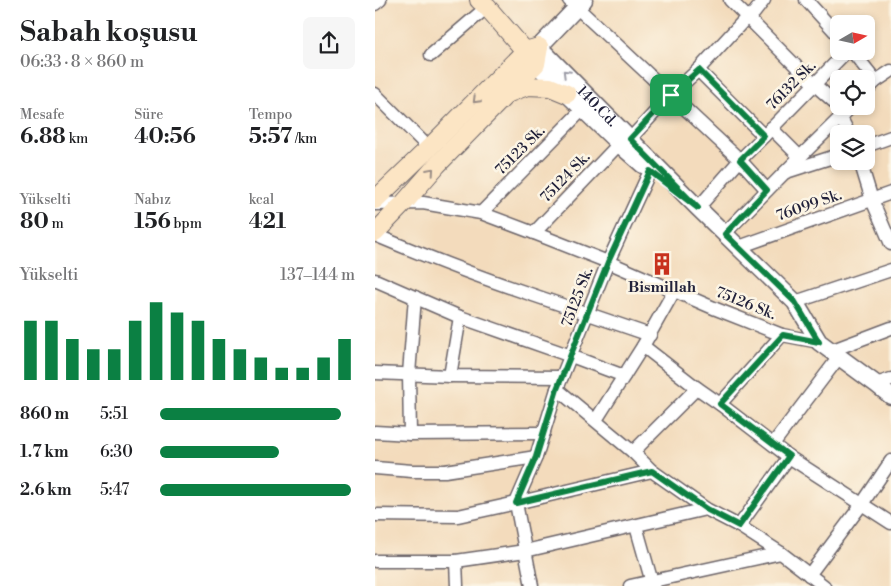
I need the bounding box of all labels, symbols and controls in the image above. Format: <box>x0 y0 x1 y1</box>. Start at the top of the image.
text: Sabah koşusu <box>20 15 198 50</box>
north arrow <box>830 15 875 60</box>
map controls <box>830 15 875 170</box>
button: share <box>303 17 355 69</box>
text: 06:33 · 8 × 860 m <box>20 52 144 72</box>
street label: 76132 Sk. <box>762 56 820 114</box>
one-way arrow <box>562 70 571 79</box>
button: locate <box>830 70 875 115</box>
pin <box>650 74 692 116</box>
icon: arrive <box>657 81 685 109</box>
street label: 140.Cd. <box>572 82 621 131</box>
one-way arrow <box>473 94 482 103</box>
text: Mesafe <box>20 106 65 124</box>
text: Süre <box>134 106 163 124</box>
text: Tempo <box>249 106 292 124</box>
street label: 75123 Sk. <box>491 121 549 179</box>
text: 6.88 <box>20 124 66 150</box>
text: 40:56 <box>134 124 196 150</box>
text: 5:57 <box>249 124 292 150</box>
button: layers <box>830 125 875 170</box>
text: km <box>66 130 88 148</box>
text: /km <box>292 130 317 148</box>
street label: 75124 Sk. <box>536 148 594 207</box>
one-way arrow <box>426 168 434 177</box>
street label: 76099 Sk. <box>774 185 844 226</box>
text: Yükselti <box>20 191 71 209</box>
text: Nabız <box>134 191 171 209</box>
text: kcal <box>249 191 274 209</box>
text: 80 <box>20 209 49 235</box>
text: 156 <box>134 209 171 235</box>
text: 421 <box>249 209 286 235</box>
text: m <box>49 215 64 233</box>
text: bpm <box>171 215 202 233</box>
building icon: Bismillah <box>649 251 675 277</box>
text: Yükselti <box>20 265 78 285</box>
text: 137–144 m <box>280 265 355 285</box>
street label: 75125 Sk. <box>557 265 598 330</box>
place label: Bismillah <box>628 278 697 297</box>
street label: 75126 Sk. <box>713 283 779 324</box>
text: 860 m <box>20 404 69 424</box>
text: 5:51 <box>100 404 128 424</box>
text: 1.7 km <box>20 442 69 462</box>
text: 6:30 <box>100 442 133 462</box>
text: 2.6 km <box>20 480 71 500</box>
text: 5:47 <box>100 480 129 500</box>

